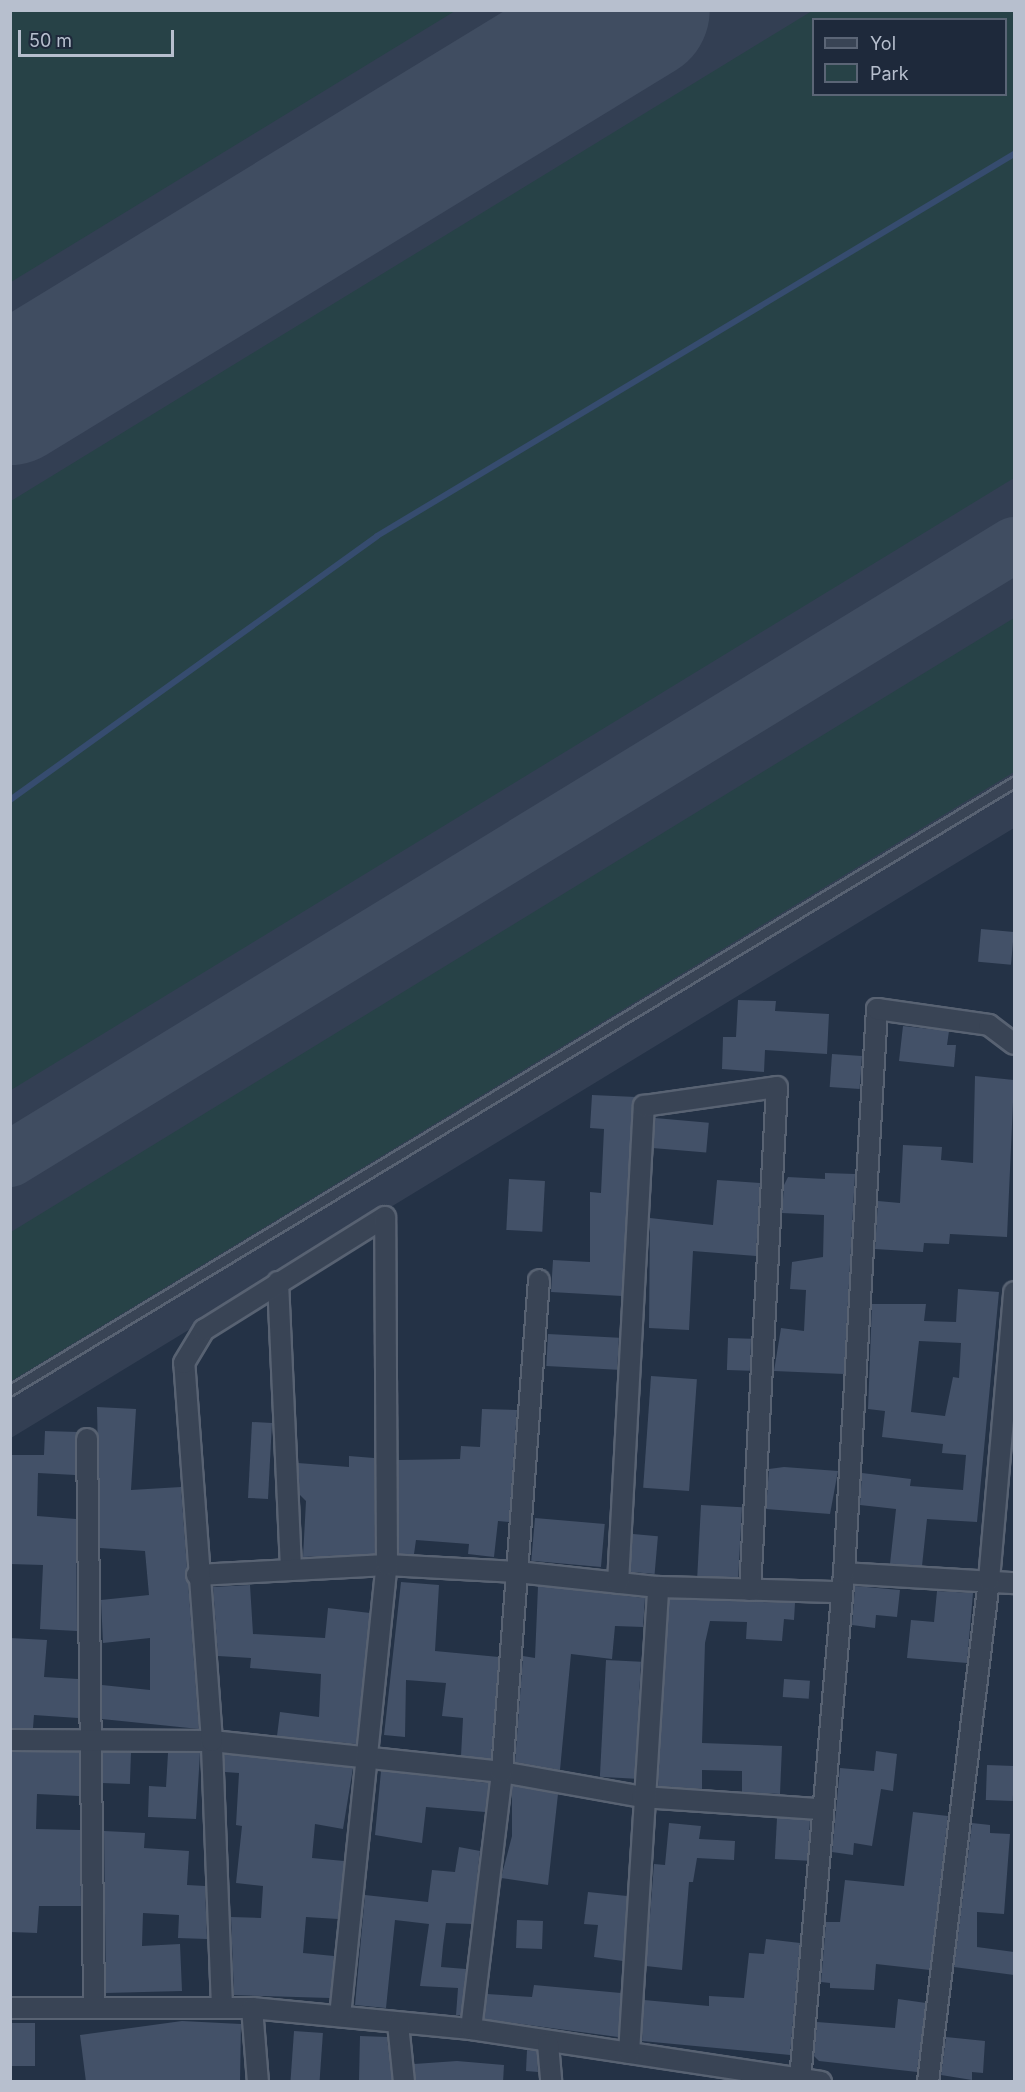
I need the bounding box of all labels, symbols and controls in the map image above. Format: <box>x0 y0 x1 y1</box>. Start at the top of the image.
scale bar <box>21 18 177 56</box>
legend <box>812 18 1007 96</box>
text: 50 m <box>29 30 72 51</box>
text: Yol <box>870 33 896 54</box>
text: Park <box>870 63 909 84</box>

